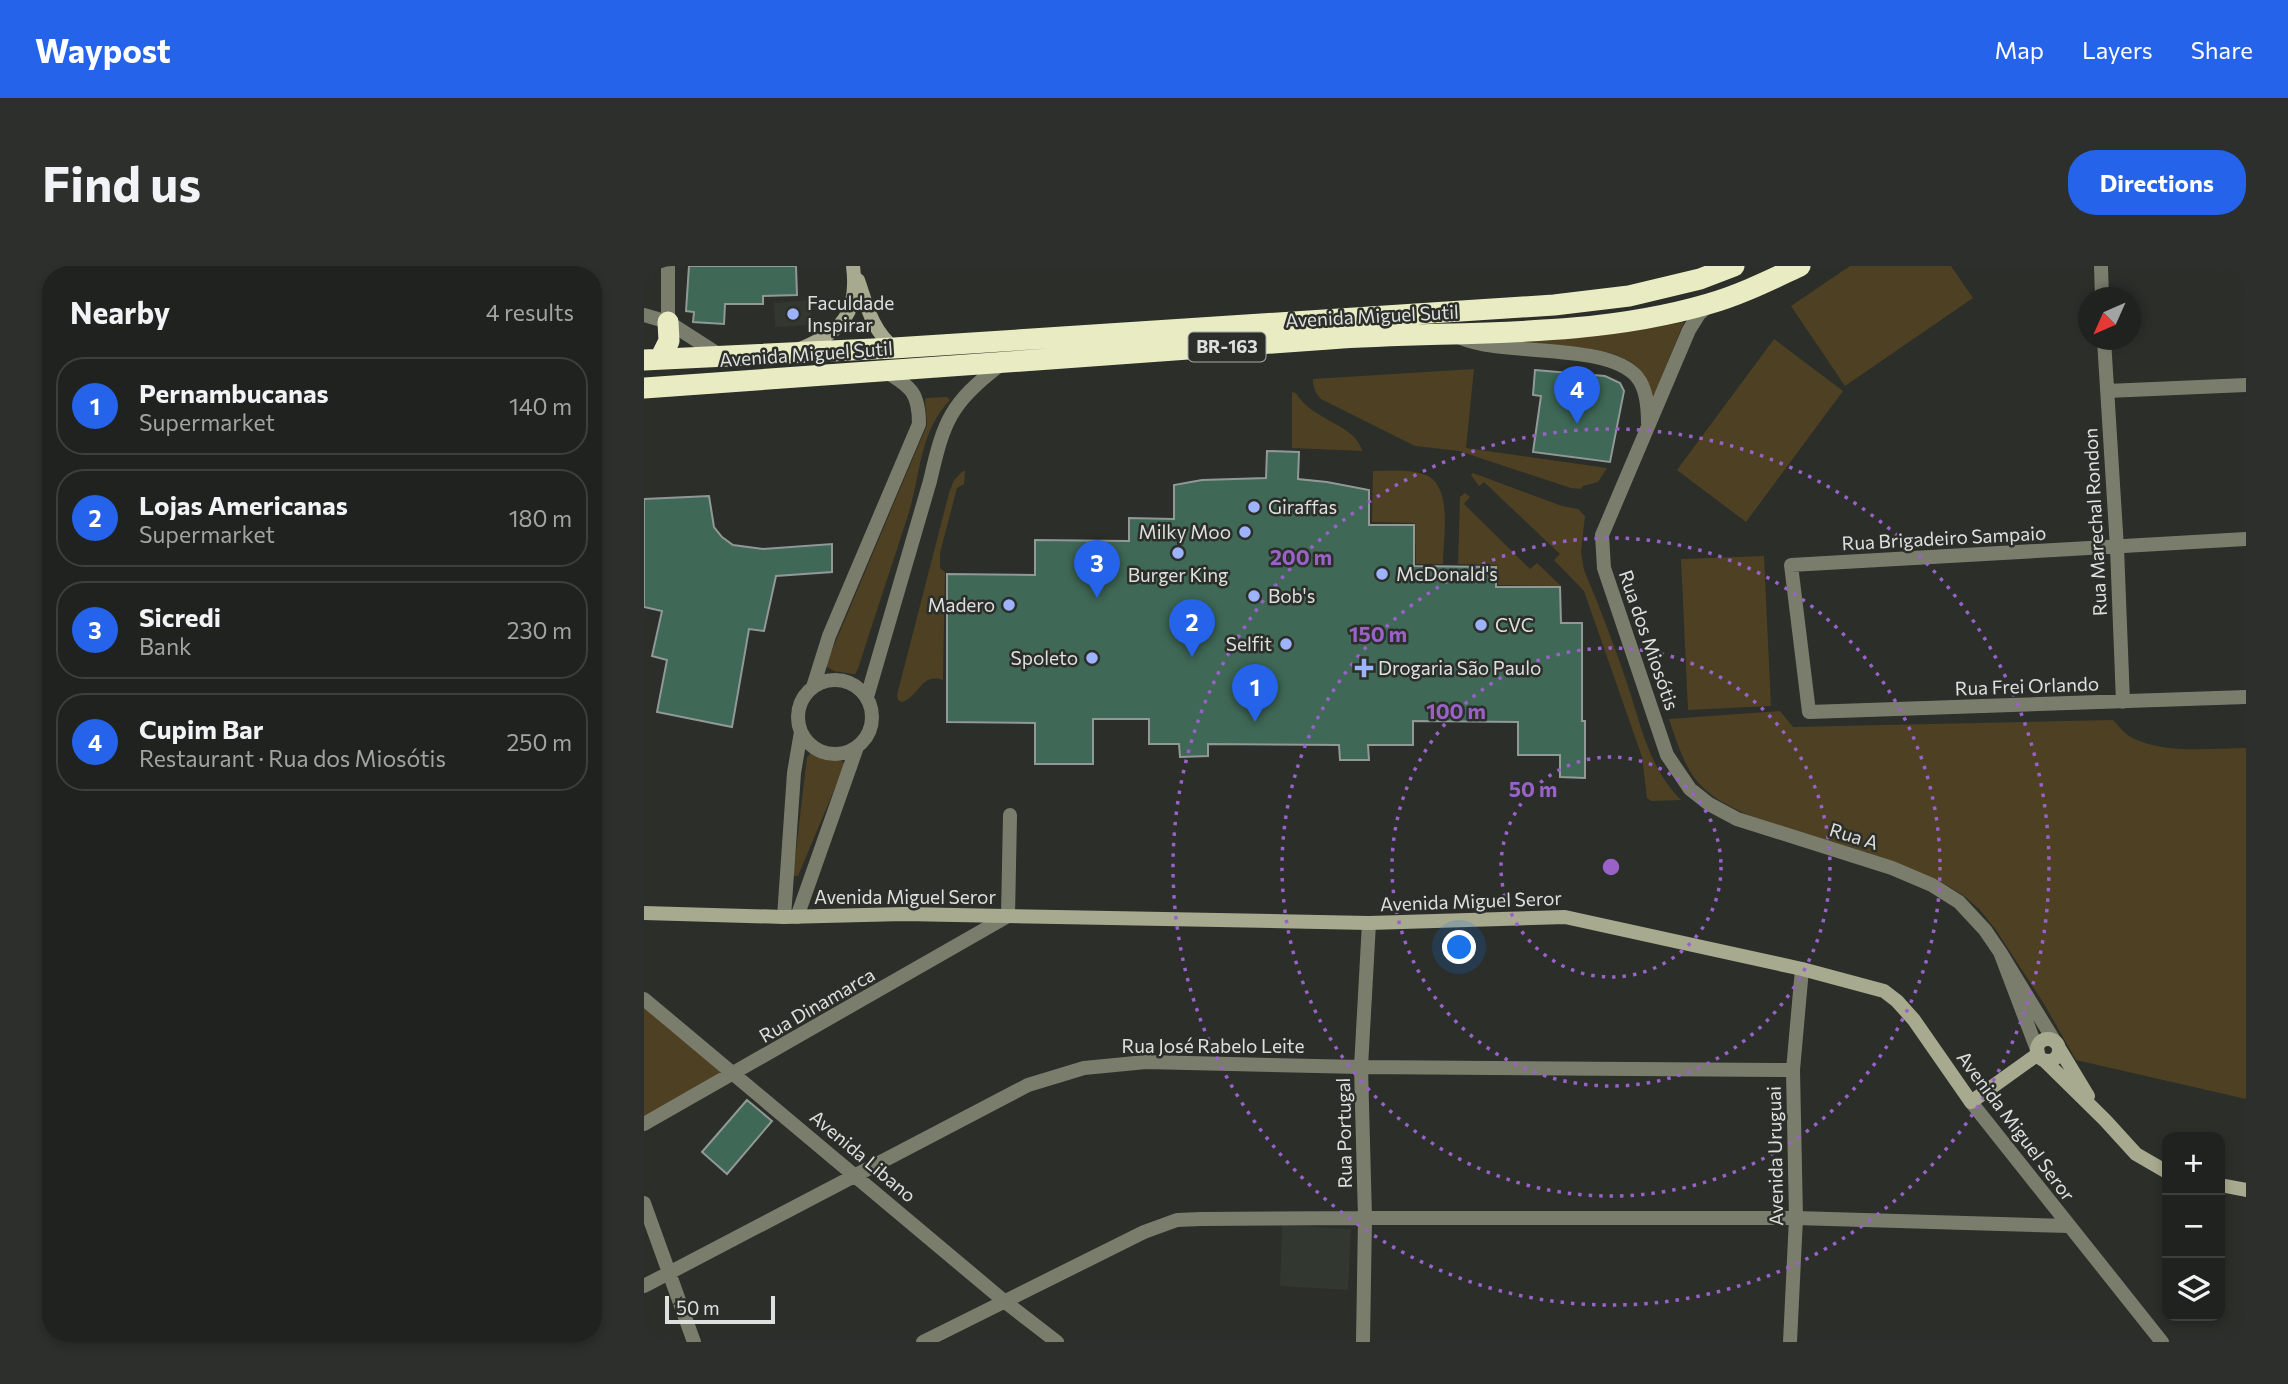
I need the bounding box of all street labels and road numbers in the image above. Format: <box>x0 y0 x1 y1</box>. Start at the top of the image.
street label: Avenida Miguel Sutil <box>1285 299 1459 332</box>
road number: BR-163 <box>1188 332 1266 362</box>
street label: Avenida Miguel Sutil <box>718 336 893 371</box>
street label: Rua Marechal Rondon <box>2078 427 2111 617</box>
street label: Rua Brigadeiro Sampaio <box>1841 521 2047 554</box>
street label: Rua dos Miosótis <box>1615 567 1684 713</box>
street label: Rua Frei Orlando <box>1954 671 2100 700</box>
street label: Rua A <box>1827 817 1881 854</box>
street label: Avenida Miguel Seror <box>814 885 996 908</box>
street label: Avenida Miguel Seror <box>1380 886 1563 915</box>
street label: Rua Dinamarca <box>755 962 879 1047</box>
street label: Rua José Rabelo Leite <box>1122 1034 1304 1057</box>
street label: Avenida Miguel Seror <box>1952 1046 2081 1206</box>
street label: Rua Portugal <box>1331 1077 1356 1189</box>
street label: Avenida Uruguai <box>1762 1086 1787 1226</box>
street label: Avenida Libano <box>806 1105 921 1207</box>

